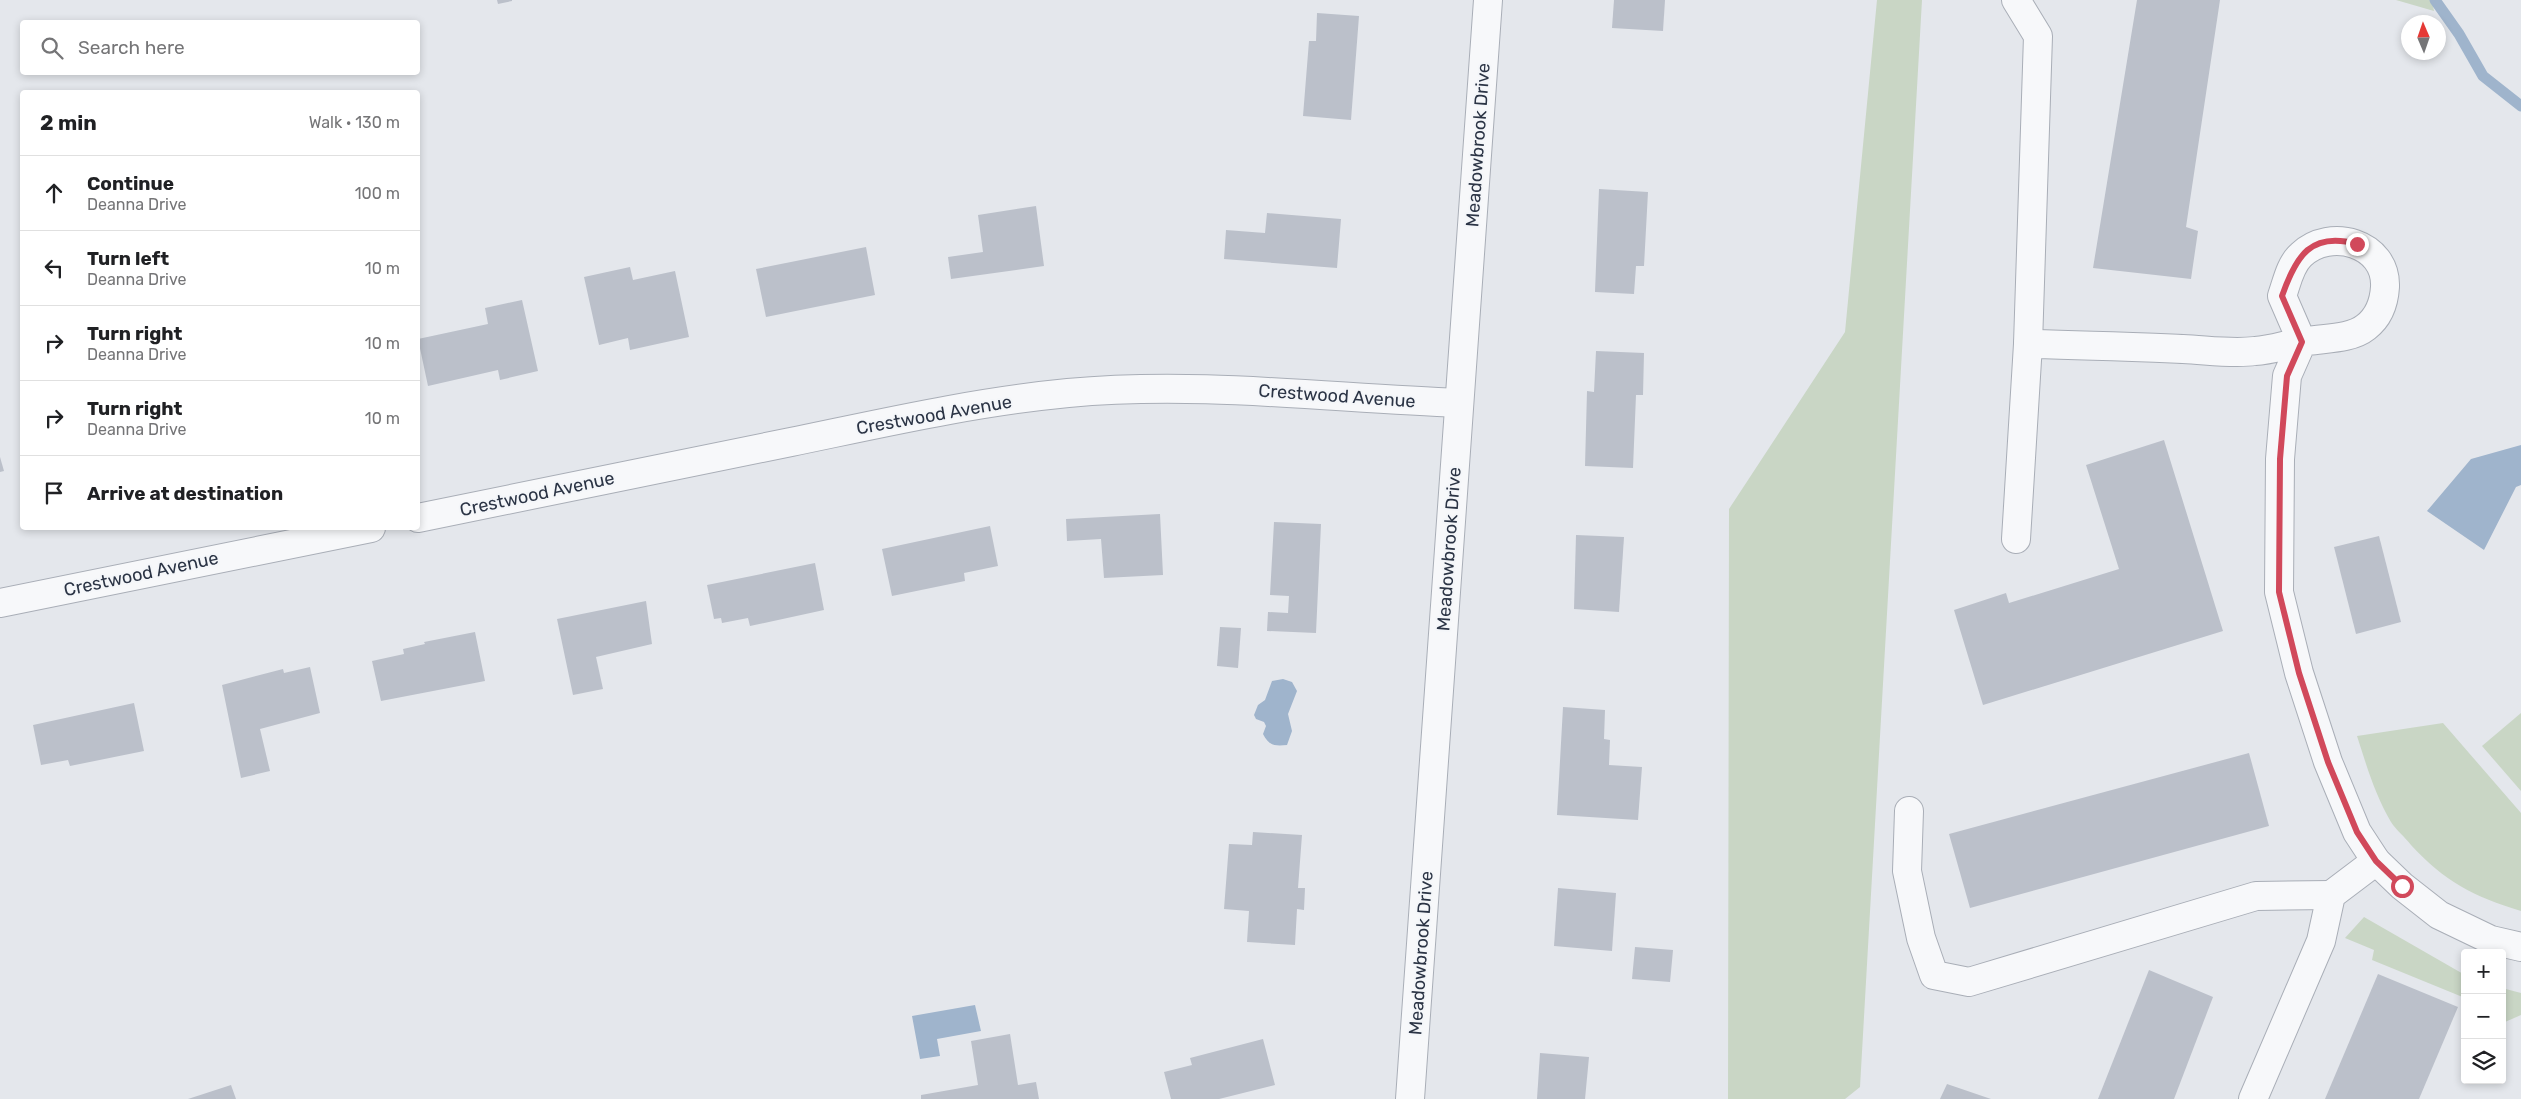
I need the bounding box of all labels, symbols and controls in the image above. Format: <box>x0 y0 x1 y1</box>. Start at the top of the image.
north arrow <box>2401 15 2446 60</box>
search box <box>20 20 420 75</box>
icon: search <box>38 34 66 62</box>
text: Search here <box>78 36 185 59</box>
street label: Meadowbrook Drive <box>1461 62 1495 228</box>
text: 2 min <box>40 110 97 135</box>
text: Walk · 130 m <box>309 113 400 132</box>
text: Continue <box>87 172 174 195</box>
icon: ahead <box>40 179 68 207</box>
text: 100 m <box>355 184 400 203</box>
text: Deanna Drive <box>87 195 186 214</box>
route end <box>2346 233 2369 256</box>
text: Turn left <box>87 247 169 270</box>
icon: left <box>40 254 68 282</box>
text: 10 m <box>365 259 400 278</box>
text: Deanna Drive <box>87 270 186 289</box>
text: Turn right <box>87 322 182 345</box>
icon: right <box>40 329 68 357</box>
text: 10 m <box>365 334 400 353</box>
text: Deanna Drive <box>87 345 186 364</box>
street label: Crestwood Avenue <box>1258 380 1416 412</box>
street label: Crestwood Avenue <box>855 390 1013 440</box>
text: Turn right <box>87 397 182 420</box>
icon: right <box>40 404 68 432</box>
text: 10 m <box>365 409 400 428</box>
text: Deanna Drive <box>87 420 186 439</box>
street label: Meadowbrook Drive <box>1432 466 1466 632</box>
street label: Crestwood Avenue <box>458 467 616 521</box>
icon: arrive <box>40 479 68 507</box>
text: Arrive at destination <box>87 482 283 505</box>
street label: Crestwood Avenue <box>62 547 220 601</box>
street label: Meadowbrook Drive <box>1404 870 1438 1036</box>
route start <box>2391 875 2414 898</box>
map controls <box>2461 949 2506 1084</box>
button: + <box>2461 949 2506 994</box>
button: − <box>2461 994 2506 1039</box>
button: layers <box>2461 1039 2506 1084</box>

